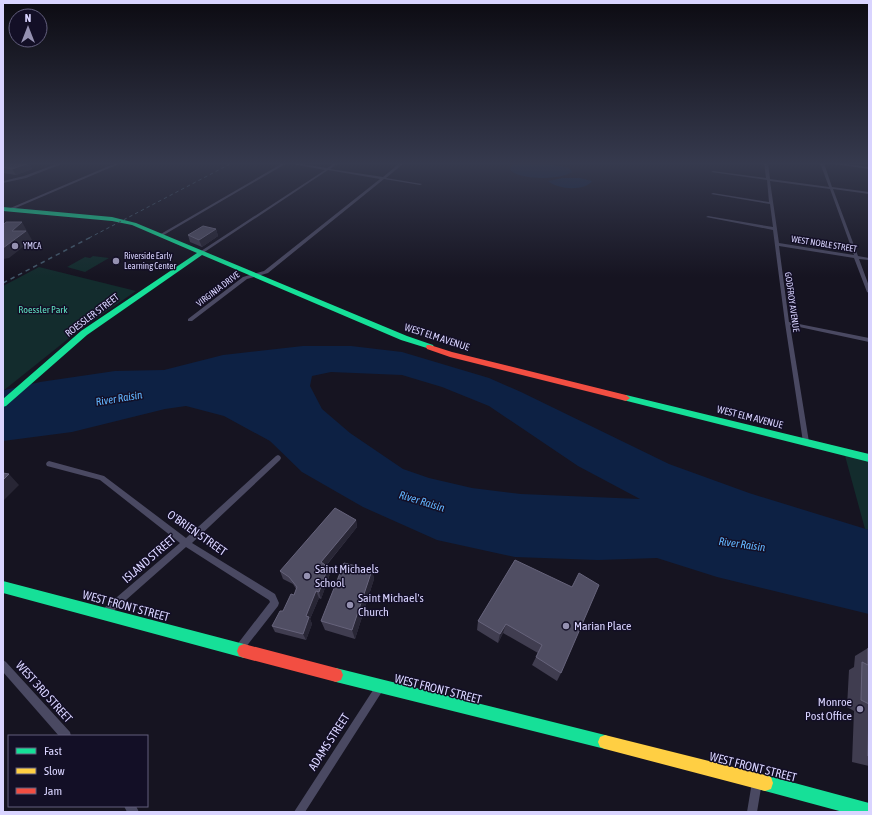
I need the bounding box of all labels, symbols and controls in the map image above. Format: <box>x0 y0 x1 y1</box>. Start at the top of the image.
north arrow <box>8 8 48 48</box>
text: N <box>25 12 31 24</box>
street label: WEST NOBLE STREET <box>790 234 858 254</box>
marker: YMCA <box>10 241 20 251</box>
place label: YMCA <box>23 241 42 251</box>
place label: Riverside Early Learning Center <box>124 251 176 271</box>
marker: Riverside Early Learning Center <box>111 256 121 266</box>
street label: VIRGINIA DRIVE <box>194 269 242 308</box>
street label: GODFROY AVENUE <box>783 271 801 333</box>
street label: ROESSLER STREET <box>63 291 122 339</box>
park label: Roessler Park <box>18 304 68 315</box>
street label: WEST ELM AVENUE <box>403 321 472 353</box>
water label: River Raisin <box>95 388 144 408</box>
street label: WEST ELM AVENUE <box>716 403 785 431</box>
water label: River Raisin <box>398 488 447 514</box>
street label: O'BRIEN STREET <box>165 507 230 559</box>
street label: ISLAND STREET <box>120 532 179 586</box>
water label: River Raisin <box>718 535 767 553</box>
place label: Saint Michaels School <box>315 562 379 590</box>
marker: Saint Michaels School <box>302 571 312 581</box>
street label: WEST FRONT STREET <box>81 588 172 625</box>
place label: Saint Michael's Church <box>358 591 424 619</box>
marker: Saint Michael's Church <box>345 600 355 610</box>
place label: Marian Place <box>574 619 632 633</box>
marker: Marian Place <box>561 621 571 631</box>
street label: WEST 3RD STREET <box>13 658 76 726</box>
street label: WEST FRONT STREET <box>393 671 484 707</box>
place label: Monroe Post Office <box>805 695 852 723</box>
marker: Monroe Post Office <box>855 704 865 714</box>
street label: ADAMS STREET <box>305 710 353 773</box>
legend <box>8 735 148 807</box>
text: Fast <box>44 744 62 758</box>
street label: WEST FRONT STREET <box>708 749 799 785</box>
text: Slow <box>44 764 65 778</box>
text: Jam <box>44 784 62 798</box>

